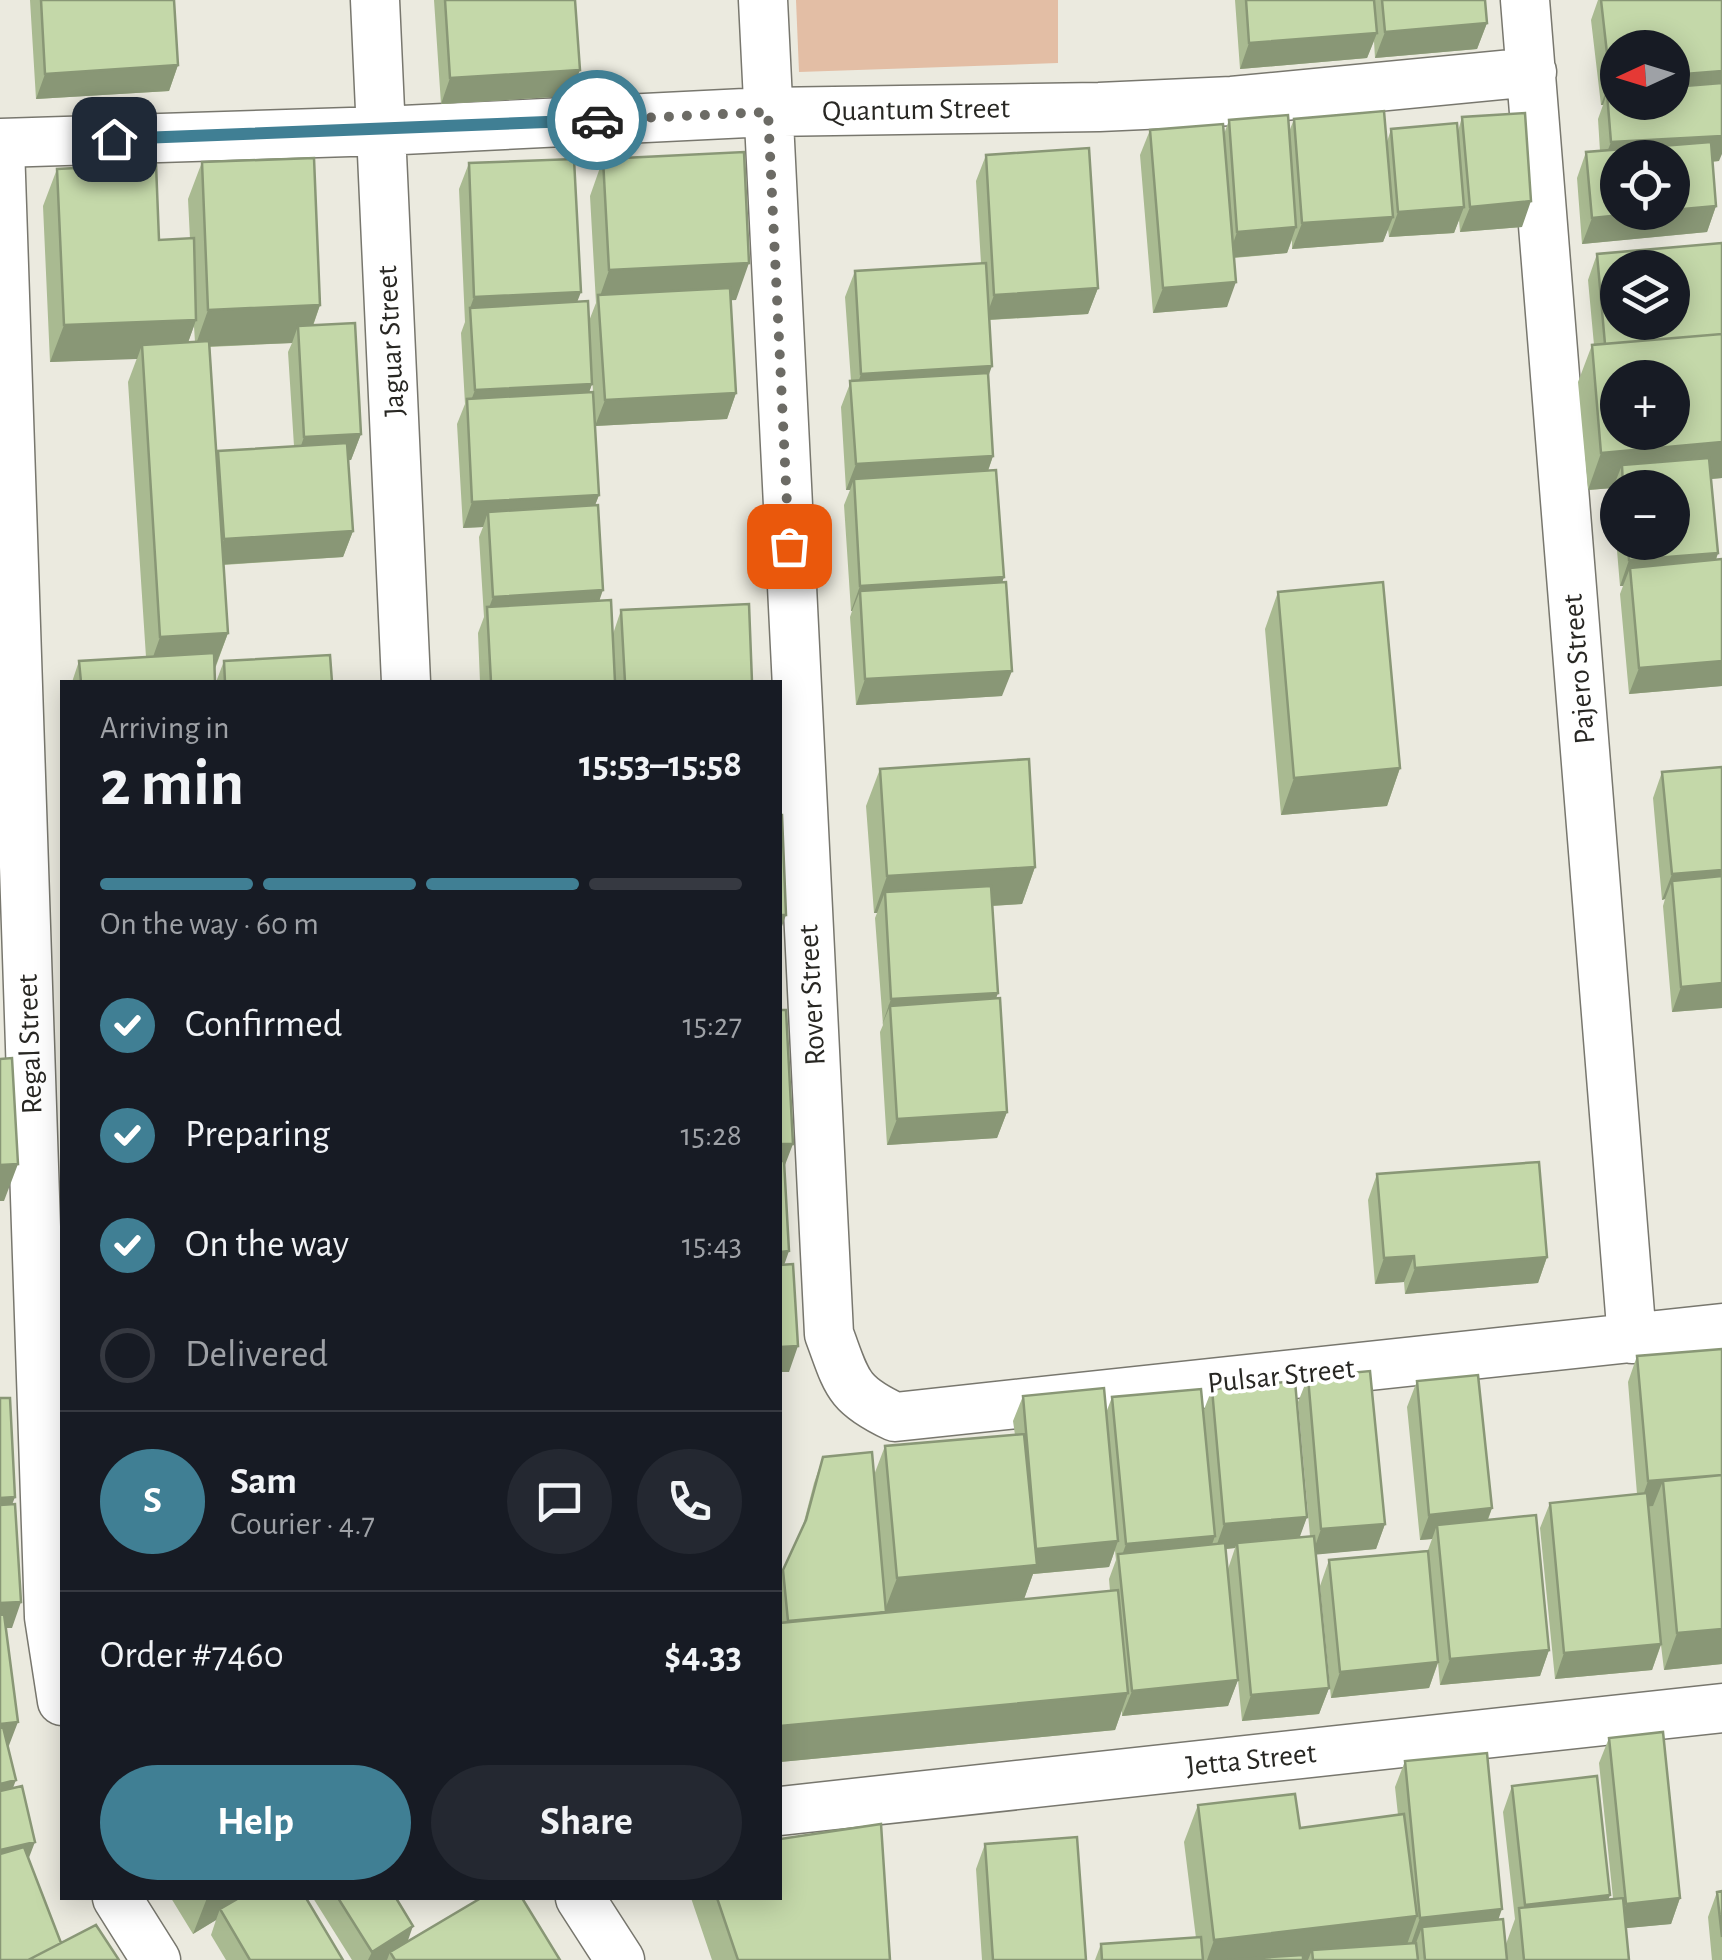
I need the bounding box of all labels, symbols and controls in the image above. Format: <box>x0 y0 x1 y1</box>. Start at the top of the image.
north arrow <box>1600 30 1690 120</box>
map controls <box>1600 30 1690 560</box>
courier <box>547 70 647 170</box>
icon: car <box>570 93 625 148</box>
street label: Quantum Street <box>822 93 1010 127</box>
pin <box>72 97 157 182</box>
icon: home <box>87 112 142 167</box>
button: locate <box>1600 140 1690 230</box>
button: layers <box>1600 250 1690 340</box>
street label: Jaguar Street <box>372 264 410 417</box>
button: + <box>1600 360 1690 450</box>
button: − <box>1600 470 1690 560</box>
pin <box>747 504 832 589</box>
icon: bag <box>762 519 817 574</box>
street label: Pajero Street <box>1557 592 1600 745</box>
text: Arriving in <box>100 712 229 744</box>
text: 15:53–15:58 <box>579 746 742 784</box>
text: 2 min <box>100 752 244 817</box>
text: On the way · 60 m <box>100 908 319 940</box>
street label: Rover Street <box>793 923 831 1066</box>
street label: Regal Street <box>13 973 47 1115</box>
icon: check <box>100 998 155 1053</box>
text: Confirmed <box>185 1006 342 1044</box>
text: 15:27 <box>682 1009 742 1041</box>
icon: check <box>100 1108 155 1163</box>
text: Preparing <box>185 1116 330 1154</box>
text: 15:28 <box>681 1119 742 1151</box>
icon: check <box>100 1218 155 1273</box>
text: On the way <box>185 1226 349 1264</box>
text: 15:43 <box>682 1229 742 1261</box>
text: Delivered <box>185 1336 328 1374</box>
street label: Pulsar Street <box>1206 1353 1356 1399</box>
button: chat <box>507 1449 612 1554</box>
button: phone <box>637 1449 742 1554</box>
text: Sam <box>230 1463 297 1501</box>
text: S <box>143 1482 162 1520</box>
text: Courier · 4.7 <box>230 1508 375 1540</box>
text: Order #7460 <box>100 1637 284 1675</box>
text: $4.33 <box>664 1637 742 1675</box>
street label: Jetta Street <box>1184 1738 1318 1782</box>
button: Help <box>100 1765 411 1880</box>
button: Share <box>431 1765 742 1880</box>

